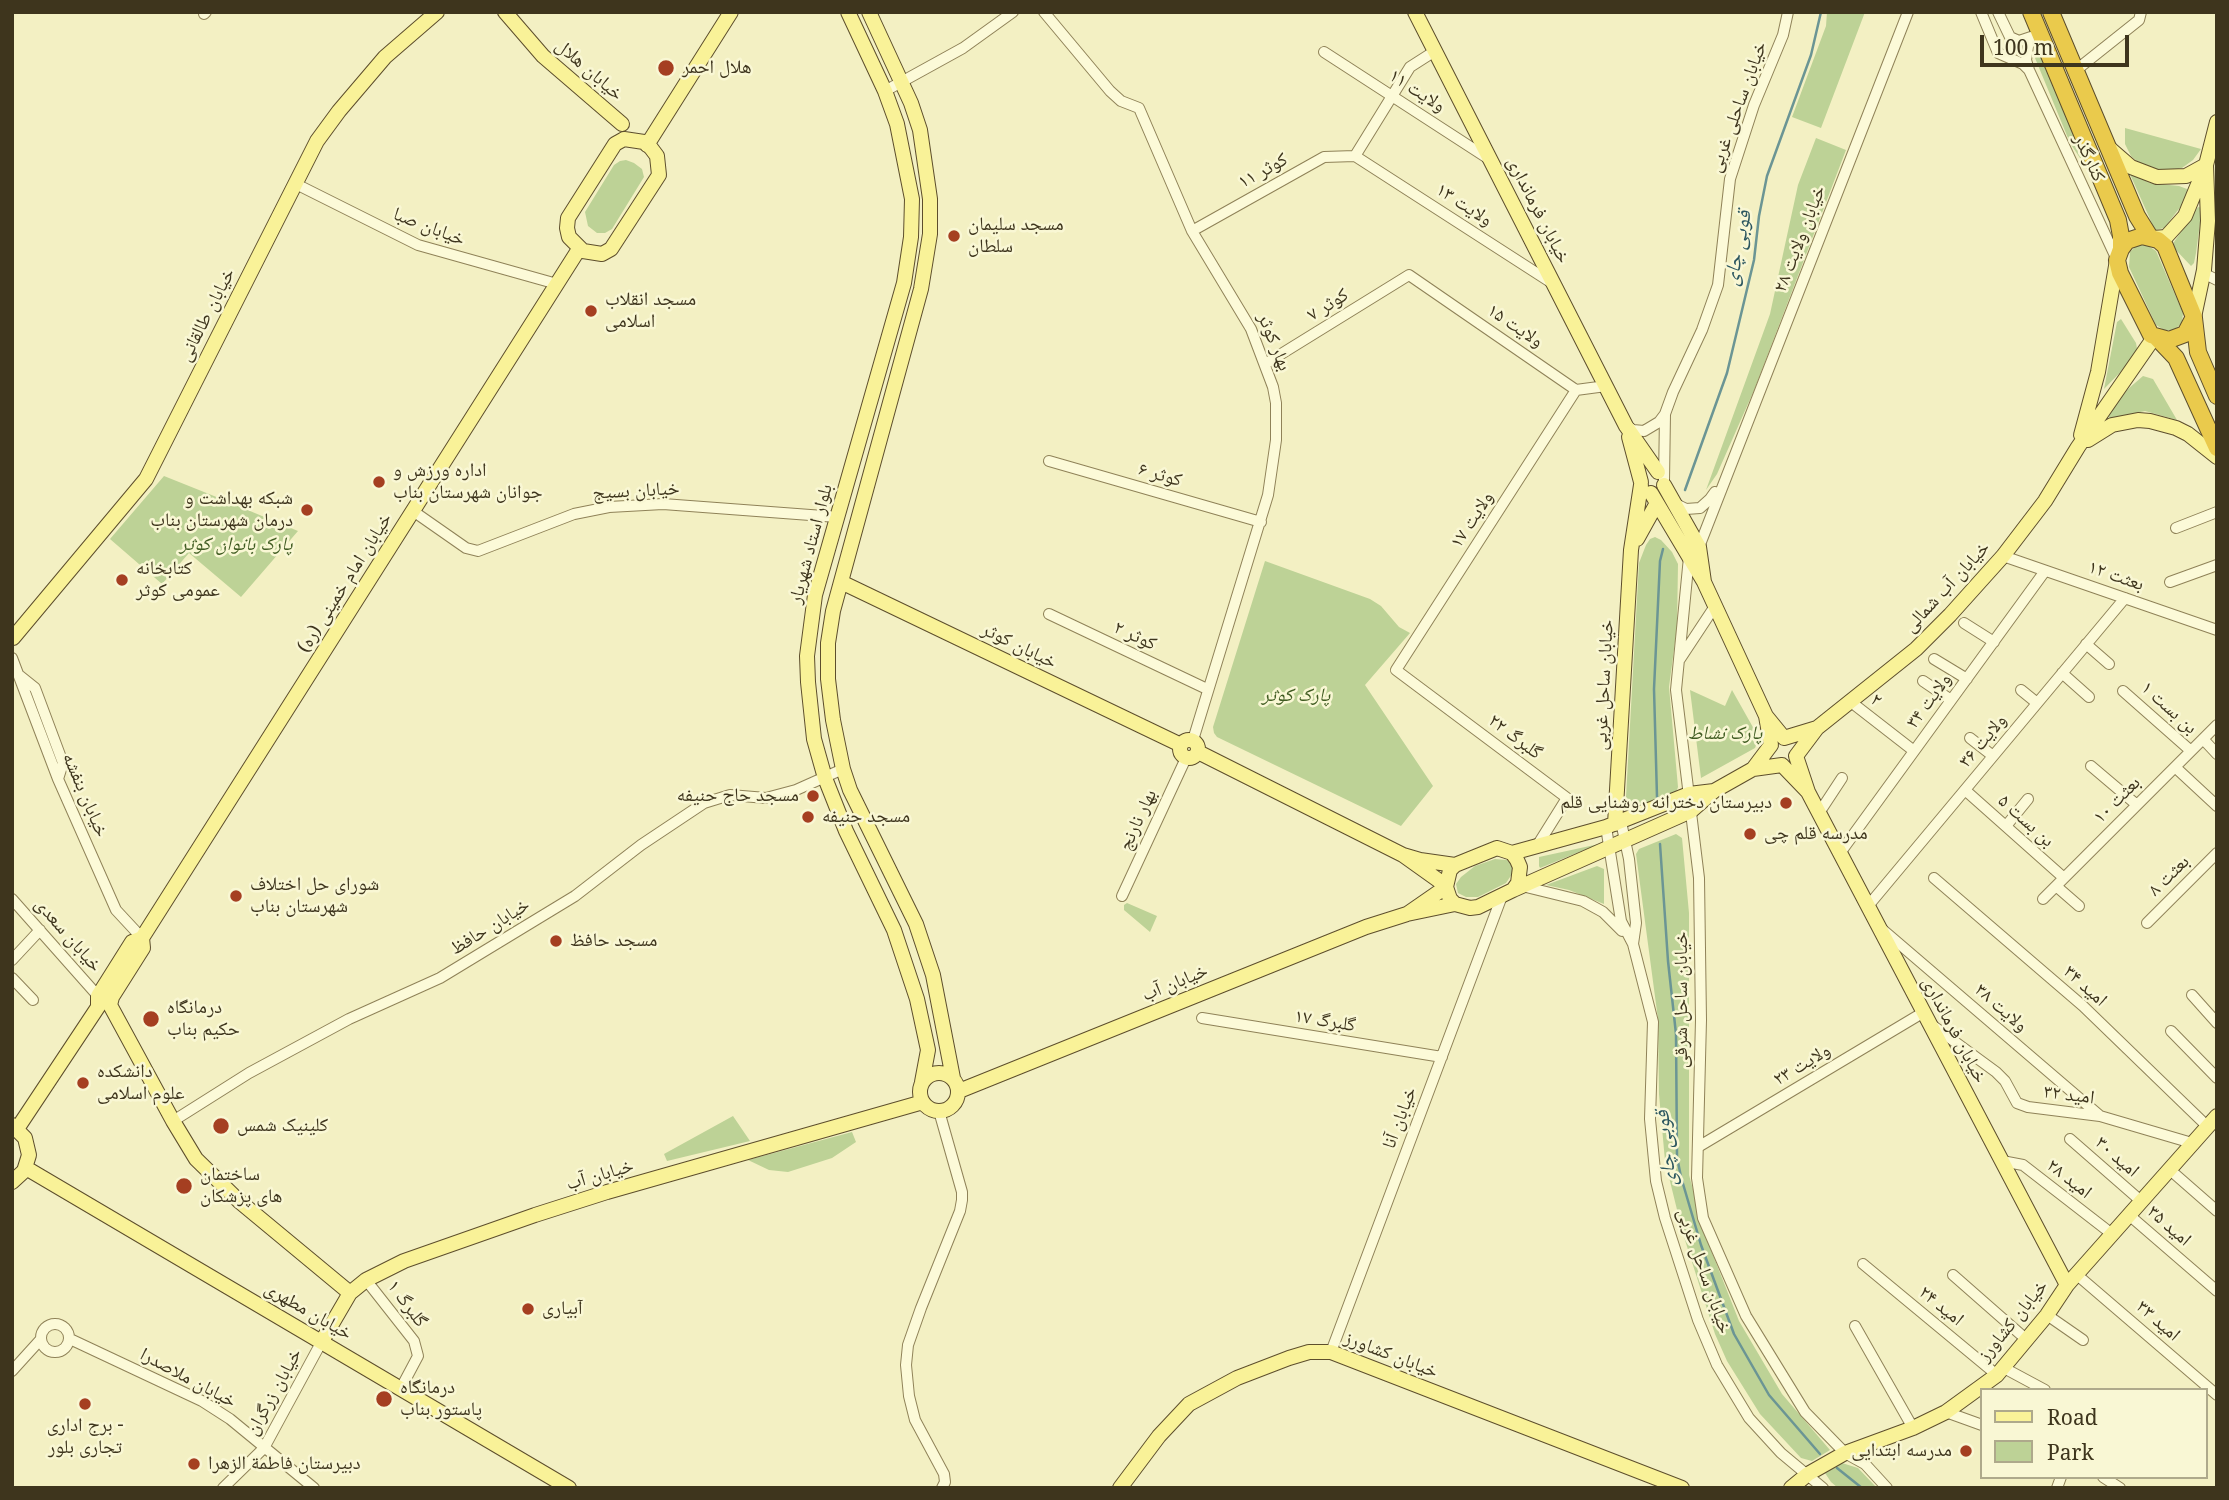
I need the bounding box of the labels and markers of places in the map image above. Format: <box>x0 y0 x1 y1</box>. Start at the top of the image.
place label: هلال احمر <box>682 57 752 79</box>
marker: هلال احمر <box>656 58 676 78</box>
place label: مسجد سلیمان سلطان <box>968 214 1064 258</box>
marker: مسجد سلیمان سلطان <box>946 228 962 244</box>
place label: مسجد انقلاب اسلامی <box>605 289 696 333</box>
marker: مسجد انقلاب اسلامی <box>583 303 599 319</box>
place label: اداره ورزش و جوانان شهرستان بناب <box>393 460 542 504</box>
marker: اداره ورزش و جوانان شهرستان بناب <box>371 474 387 490</box>
place label: شبکه بهداشت و درمان شهرستان بناب <box>150 488 293 532</box>
marker: شبکه بهداشت و درمان شهرستان بناب <box>299 502 315 518</box>
place label: کتابخانه عمومی کوثر <box>136 558 220 602</box>
marker: کتابخانه عمومی کوثر <box>114 572 130 588</box>
place label: مسجد حاج حنیفه <box>677 785 799 807</box>
marker: مسجد حاج حنیفه <box>805 788 821 804</box>
place label: دبیرستان دخترانه روشنایی قلم <box>1560 792 1772 814</box>
marker: دبیرستان دخترانه روشنایی قلم <box>1778 795 1794 811</box>
place label: مسجد حنیفه <box>822 806 910 828</box>
marker: مسجد حنیفه <box>800 809 816 825</box>
place label: مدرسه قلم چی <box>1764 823 1868 845</box>
marker: مدرسه قلم چی <box>1742 826 1758 842</box>
place label: شورای حل اختلاف شهرستان بناب <box>250 874 379 918</box>
marker: شورای حل اختلاف شهرستان بناب <box>228 888 244 904</box>
place label: مسجد حافظ <box>570 930 657 952</box>
marker: مسجد حافظ <box>548 933 564 949</box>
place label: درمانگاه حکیم بناب <box>167 997 240 1041</box>
marker: درمانگاه حکیم بناب <box>141 1009 161 1029</box>
place label: دانشکده علوم اسلامی <box>97 1061 185 1105</box>
marker: دانشکده علوم اسلامی <box>75 1075 91 1091</box>
place label: کلینیک شمس <box>237 1115 328 1137</box>
marker: کلینیک شمس <box>211 1116 231 1136</box>
place label: ساختمان های پزشکان <box>200 1164 282 1208</box>
marker: ساختمان های پزشکان <box>174 1176 194 1196</box>
place label: آبیاری <box>542 1298 582 1320</box>
marker: آبیاری <box>520 1301 536 1317</box>
place label: درمانگاه پاستور بناب <box>400 1377 482 1421</box>
marker: درمانگاه پاستور بناب <box>374 1389 394 1409</box>
marker: برج اداری - تجاری بلور <box>77 1396 93 1412</box>
place label: برج اداری - تجاری بلور <box>47 1415 123 1459</box>
place label: مدرسه ابتدایی <box>1851 1440 1952 1462</box>
marker: مدرسه ابتدایی <box>1958 1443 1974 1459</box>
place label: دبیرستان فاطمة الزهرا <box>208 1453 361 1475</box>
marker: دبیرستان فاطمة الزهرا <box>186 1456 202 1472</box>

